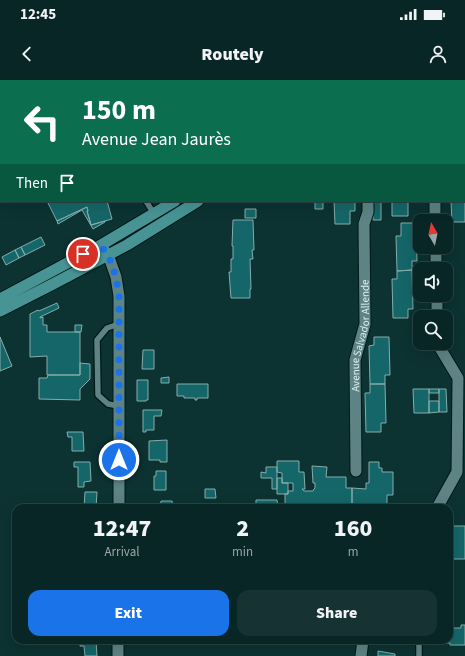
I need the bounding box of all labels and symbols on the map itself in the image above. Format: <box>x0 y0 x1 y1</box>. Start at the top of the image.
north arrow <box>413 214 453 254</box>
pin <box>66 237 100 271</box>
street label: Avenue Salvador Allende <box>347 279 373 392</box>
position arrow <box>98 439 140 481</box>

